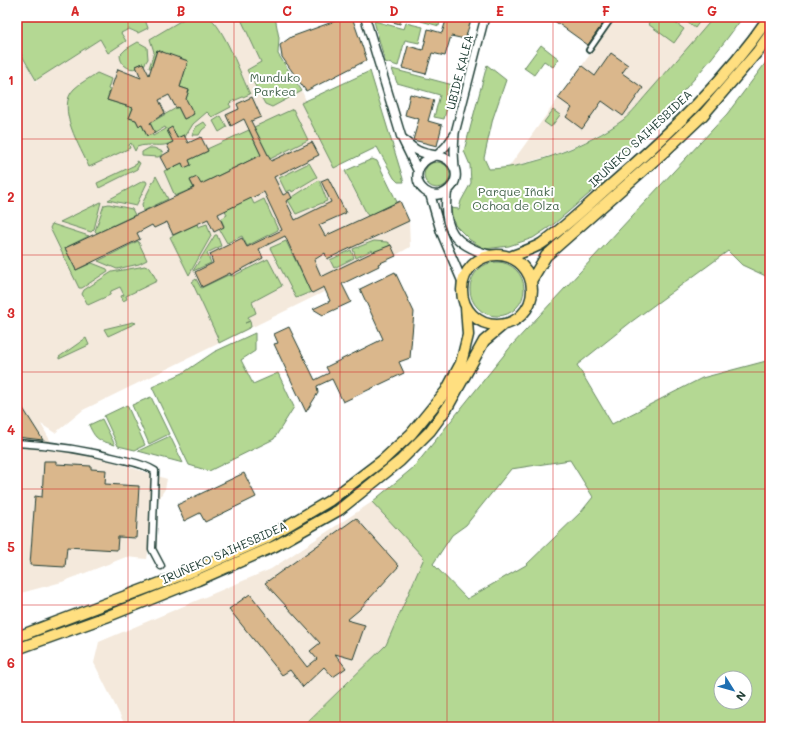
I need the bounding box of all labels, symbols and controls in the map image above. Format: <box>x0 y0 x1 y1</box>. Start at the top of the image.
text: A <box>70 2 80 19</box>
text: B <box>177 2 186 19</box>
text: C <box>282 2 292 19</box>
text: D <box>389 2 399 19</box>
text: E <box>496 2 504 19</box>
text: F <box>602 2 610 19</box>
text: G <box>707 2 717 19</box>
street label: UBIDE KALEA <box>442 33 476 111</box>
park label: Munduko Parkea <box>250 69 300 99</box>
text: 1 <box>8 71 14 88</box>
street label: IRUÑEKO SAIHESBIDEA <box>585 86 695 190</box>
park label: Parque Iñaki Ochoa de Olza <box>472 183 560 213</box>
text: 2 <box>7 188 15 205</box>
text: 3 <box>7 304 15 321</box>
text: 4 <box>7 421 15 438</box>
street label: IRUÑEKO SAIHESBIDEA <box>159 517 289 587</box>
text: 5 <box>7 538 15 555</box>
text: 6 <box>7 654 15 671</box>
north arrow <box>713 670 753 710</box>
text: N <box>733 688 750 704</box>

